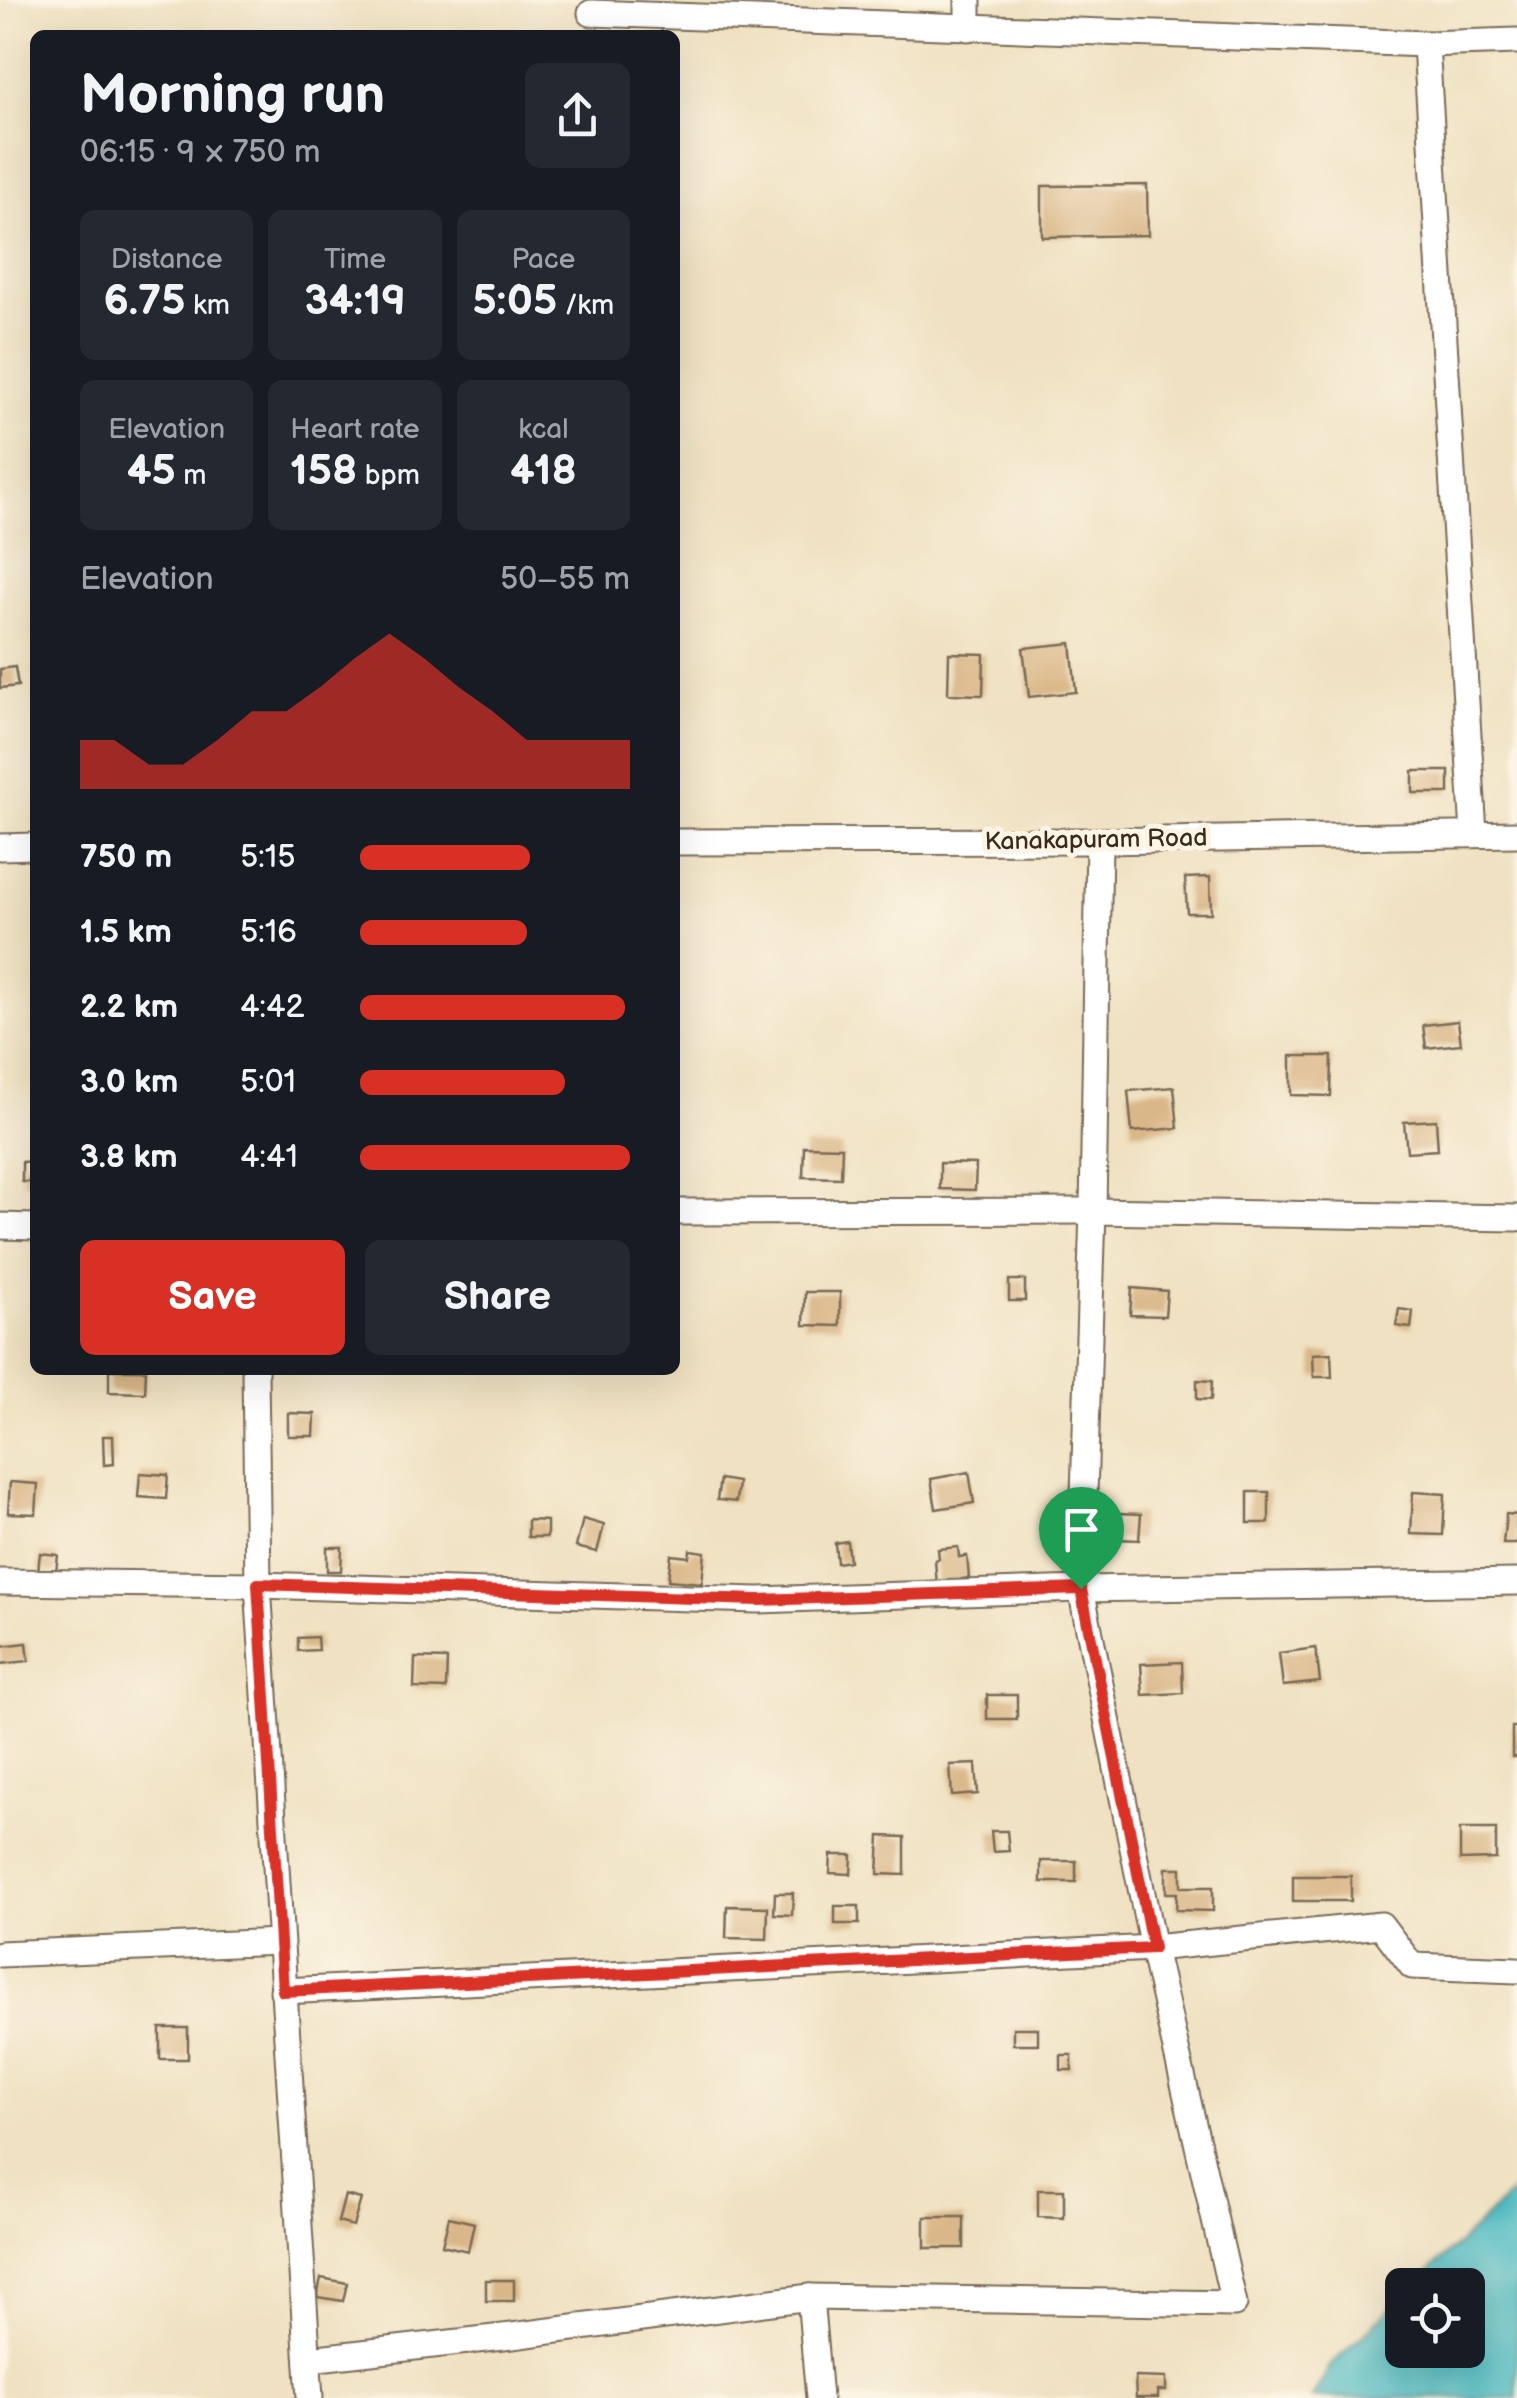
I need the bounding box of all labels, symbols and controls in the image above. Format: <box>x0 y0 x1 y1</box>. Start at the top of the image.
text: Morning run <box>80 62 385 129</box>
button: share <box>525 63 630 168</box>
text: 06:15 · 9 × 750 m <box>80 133 321 172</box>
text: Distance <box>111 243 223 276</box>
text: Time <box>324 243 386 276</box>
text: Pace <box>511 243 575 276</box>
text: 6.75 <box>103 276 186 327</box>
text: 34:19 <box>304 276 406 327</box>
text: 5:05 <box>472 276 557 327</box>
text: km <box>186 289 230 322</box>
text: /km <box>557 289 614 322</box>
text: Elevation <box>108 413 225 446</box>
text: Heart rate <box>290 413 420 446</box>
text: kcal <box>518 413 568 446</box>
text: 45 <box>127 446 176 497</box>
text: 158 <box>290 446 357 497</box>
text: 418 <box>510 446 577 497</box>
text: m <box>176 459 207 492</box>
text: bpm <box>357 459 420 492</box>
text: Elevation <box>80 560 213 599</box>
text: 50–55 m <box>500 560 630 599</box>
street label: Kanakapuram Road <box>984 823 1208 857</box>
text: 750 m <box>80 838 172 877</box>
text: 5:15 <box>240 838 296 877</box>
text: 1.5 km <box>80 913 172 952</box>
text: 5:16 <box>240 913 297 952</box>
text: 2.2 km <box>80 988 178 1027</box>
text: 4:42 <box>240 988 304 1027</box>
text: 3.0 km <box>80 1063 178 1102</box>
text: 5:01 <box>240 1063 296 1102</box>
text: 3.8 km <box>80 1138 178 1177</box>
text: 4:41 <box>240 1138 298 1177</box>
button: Save <box>80 1240 345 1355</box>
button: Share <box>365 1240 630 1355</box>
pin <box>1039 1487 1124 1590</box>
icon: arrive <box>1054 1502 1109 1557</box>
map controls <box>1385 2268 1485 2368</box>
button: locate <box>1385 2268 1485 2368</box>

